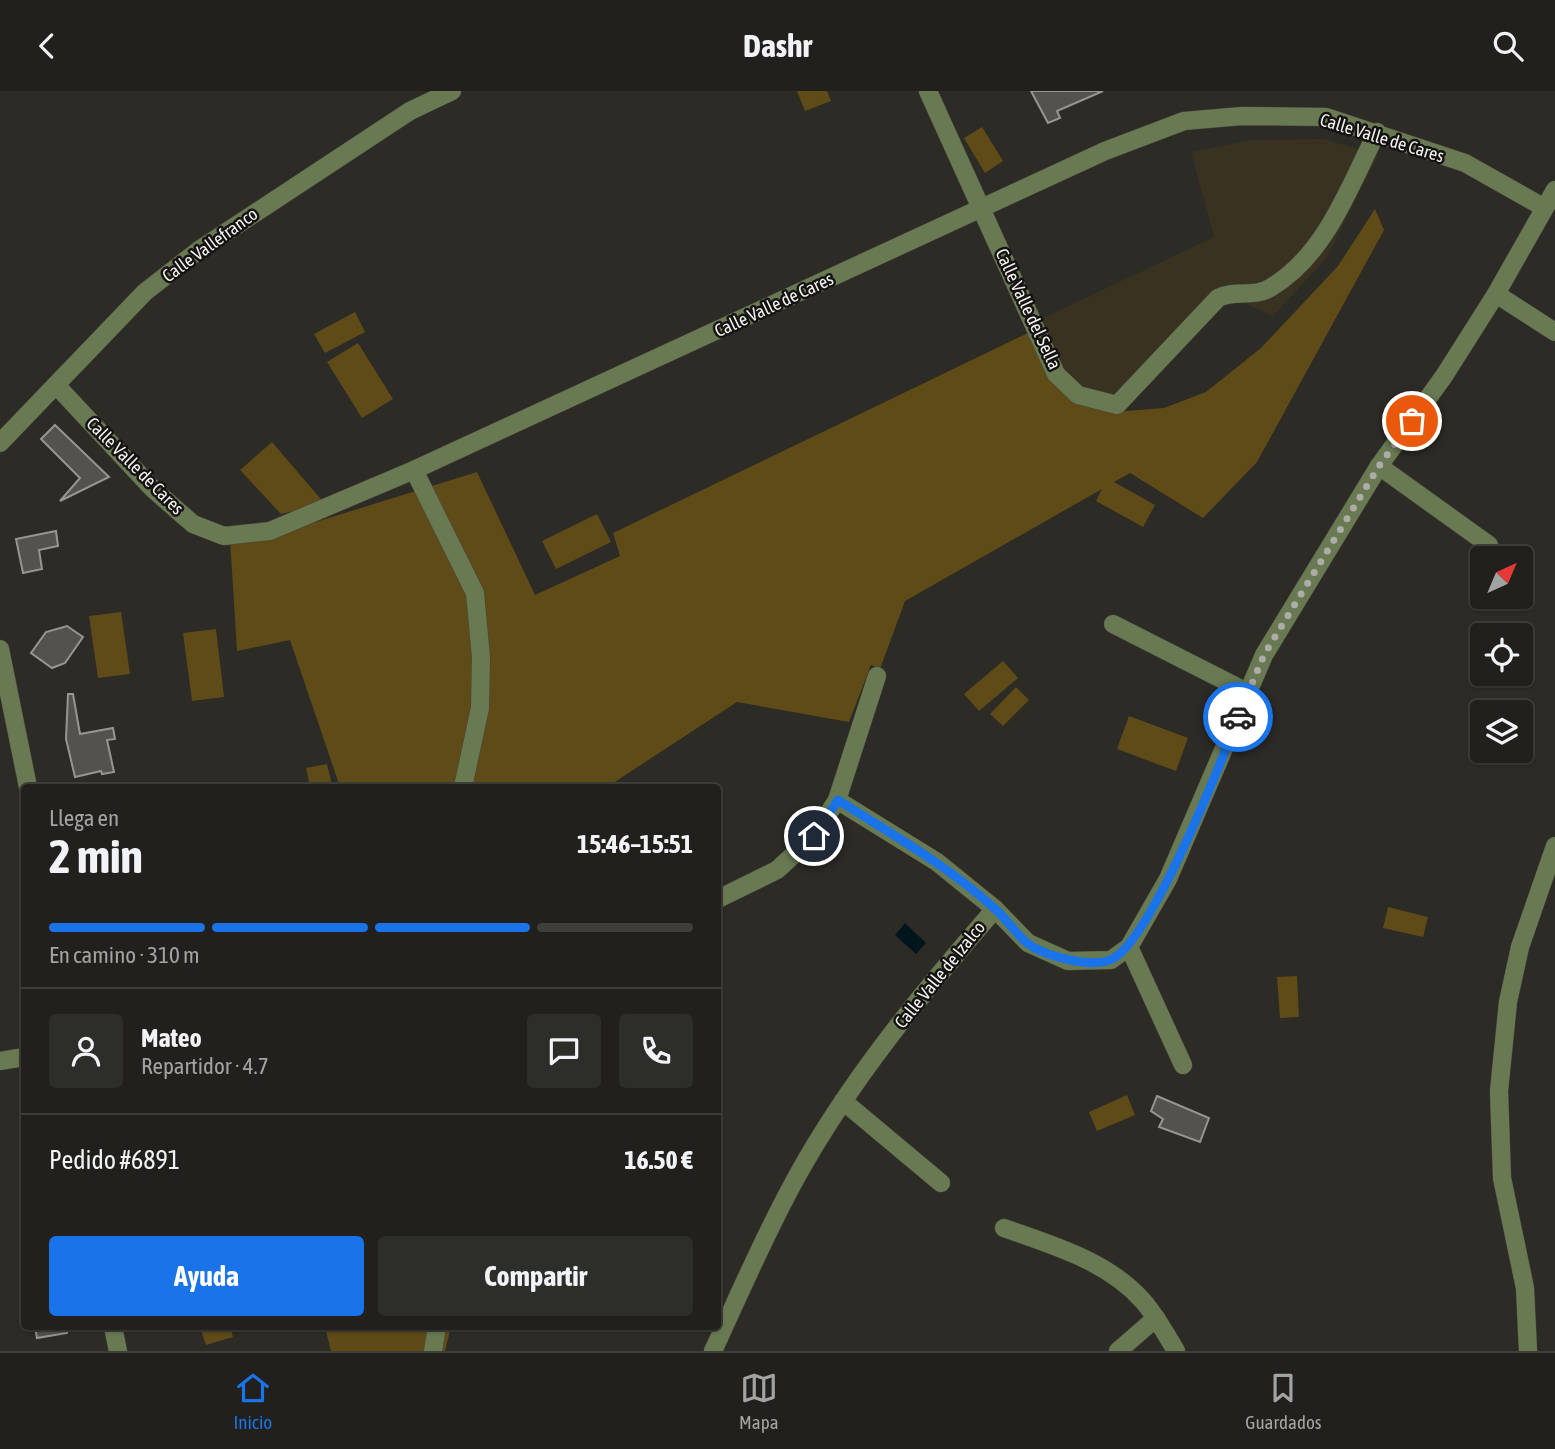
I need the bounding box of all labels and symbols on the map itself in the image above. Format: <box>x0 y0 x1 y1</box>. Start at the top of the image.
street label: Calle Valle de Cares <box>1318 109 1447 166</box>
street label: Calle Vallefranco <box>158 203 262 286</box>
street label: Calle Valle del Sella <box>991 245 1066 372</box>
street label: Calle Valle de Cares <box>711 268 836 341</box>
pin <box>1382 391 1442 451</box>
street label: Calle Valle de Cares <box>82 413 188 519</box>
north arrow <box>1470 546 1533 609</box>
courier <box>1203 682 1273 752</box>
pin <box>784 806 844 866</box>
street label: Calle Valle de Izalco <box>890 917 989 1032</box>

